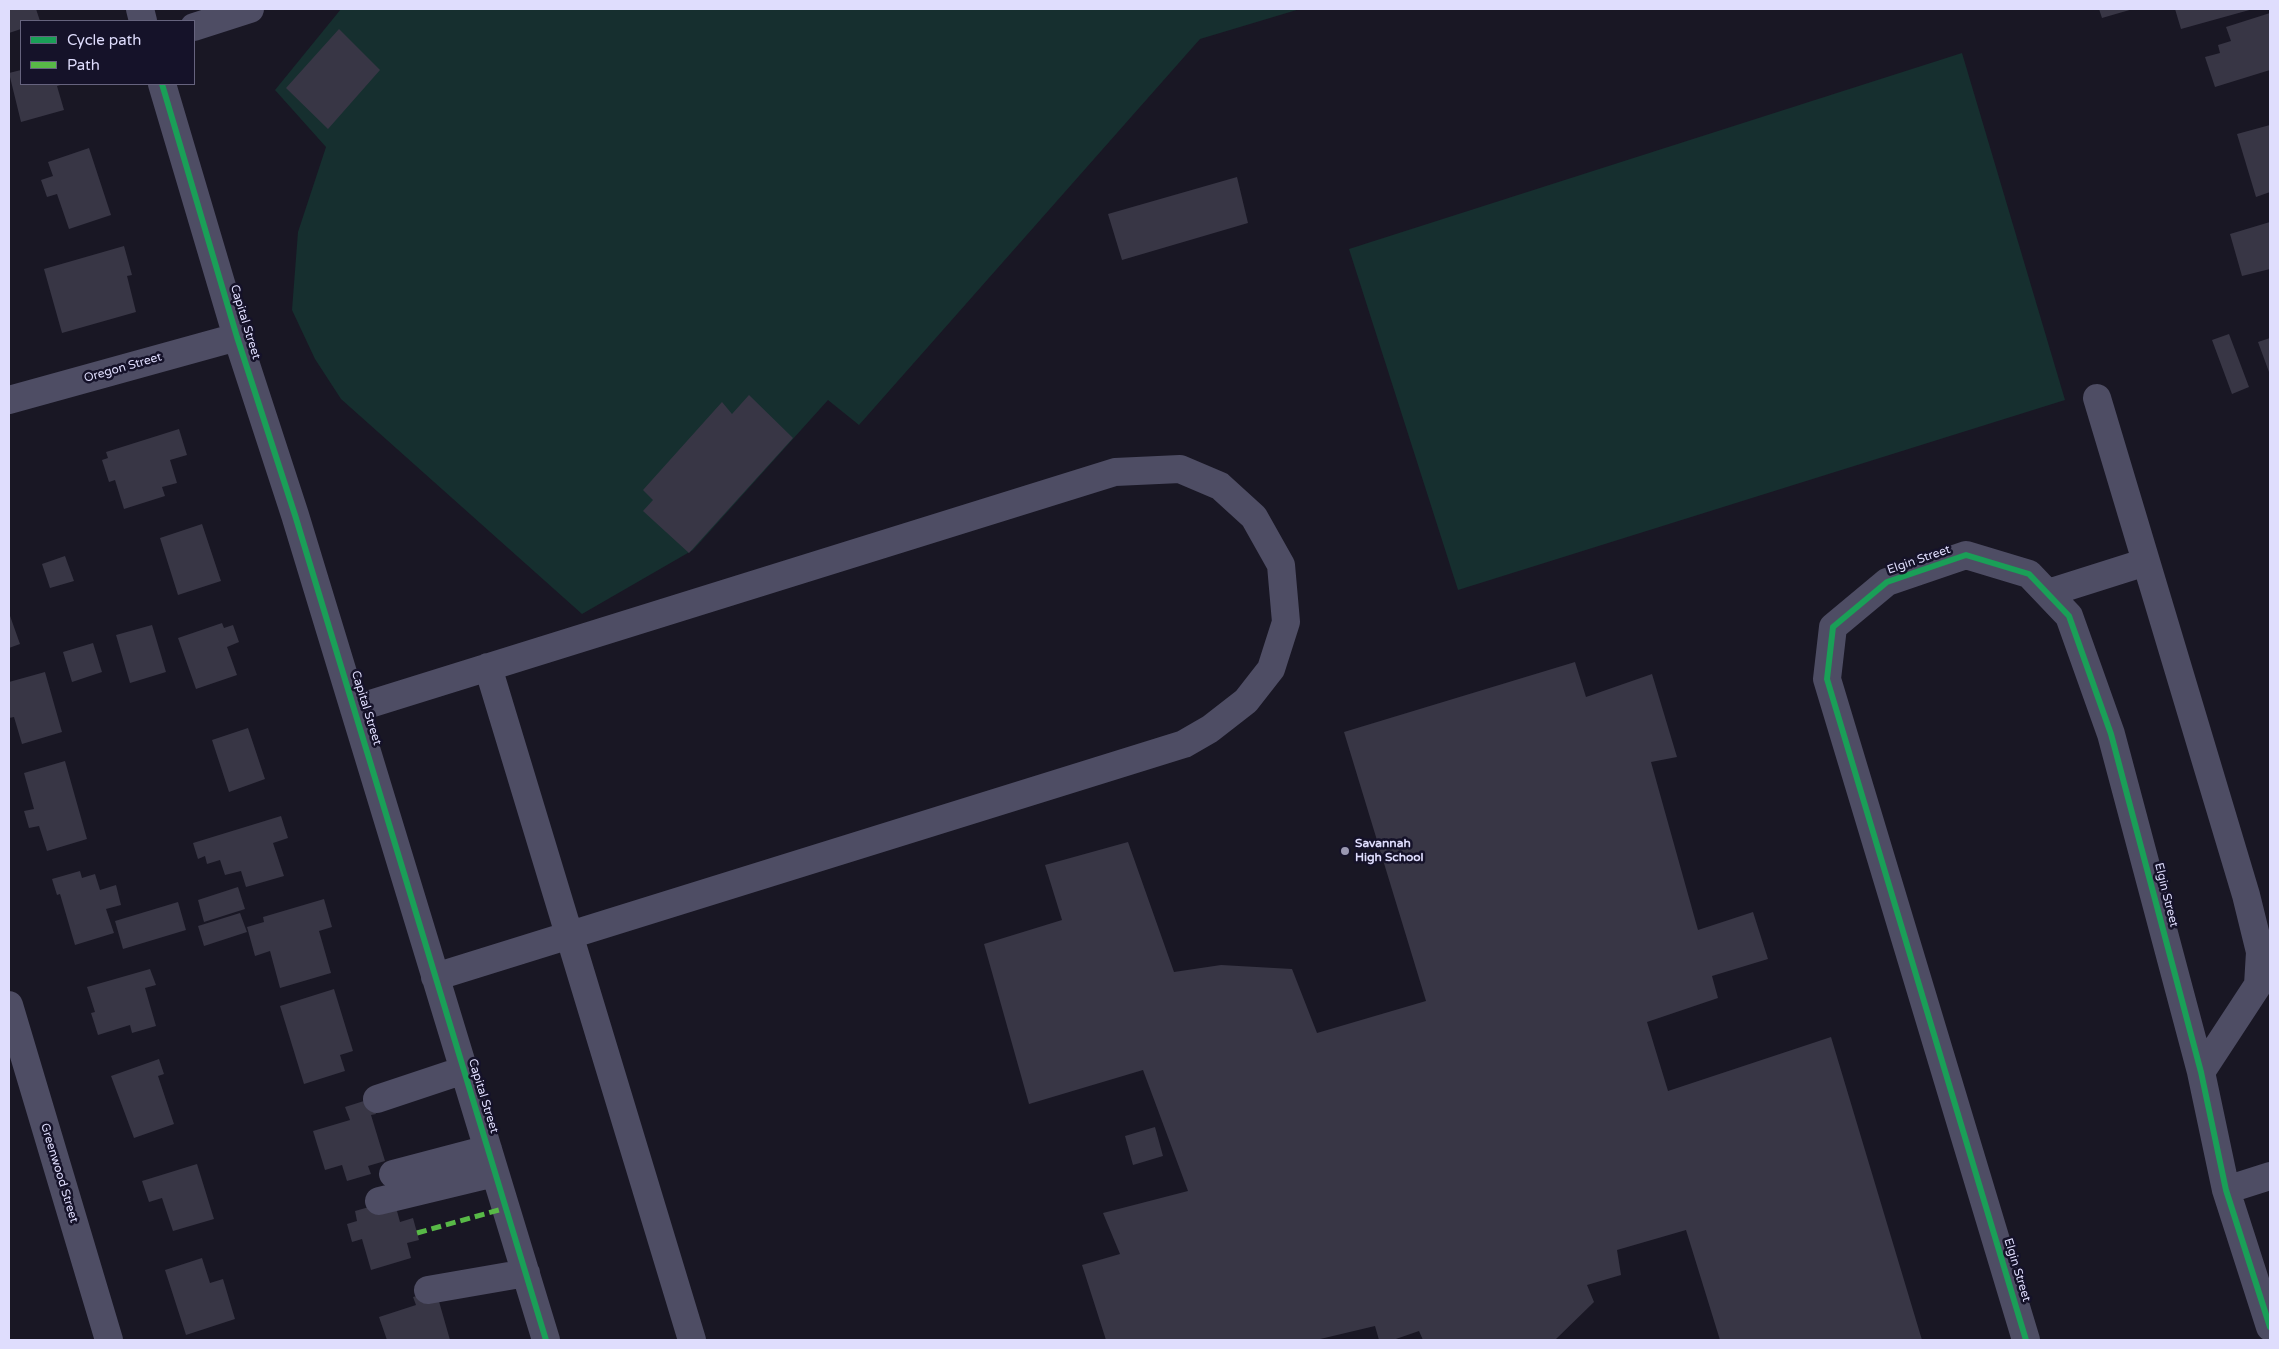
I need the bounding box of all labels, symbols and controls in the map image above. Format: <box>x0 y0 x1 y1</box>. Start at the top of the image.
legend <box>20 20 195 85</box>
text: Cycle path <box>67 31 141 49</box>
text: Path <box>67 56 100 74</box>
street label: Capital Street <box>227 283 263 361</box>
street label: Oregon Street <box>82 350 164 386</box>
street label: Elgin Street <box>1885 542 1953 578</box>
street label: Capital Street <box>348 669 384 747</box>
place label: Savannah High School <box>1355 837 1424 865</box>
marker: Savannah High School <box>1339 845 1351 857</box>
street label: Elgin Street <box>2151 861 2181 929</box>
street label: Capital Street <box>465 1057 501 1135</box>
street label: Greenwood Street <box>37 1122 81 1224</box>
street label: Elgin Street <box>2000 1236 2034 1304</box>

